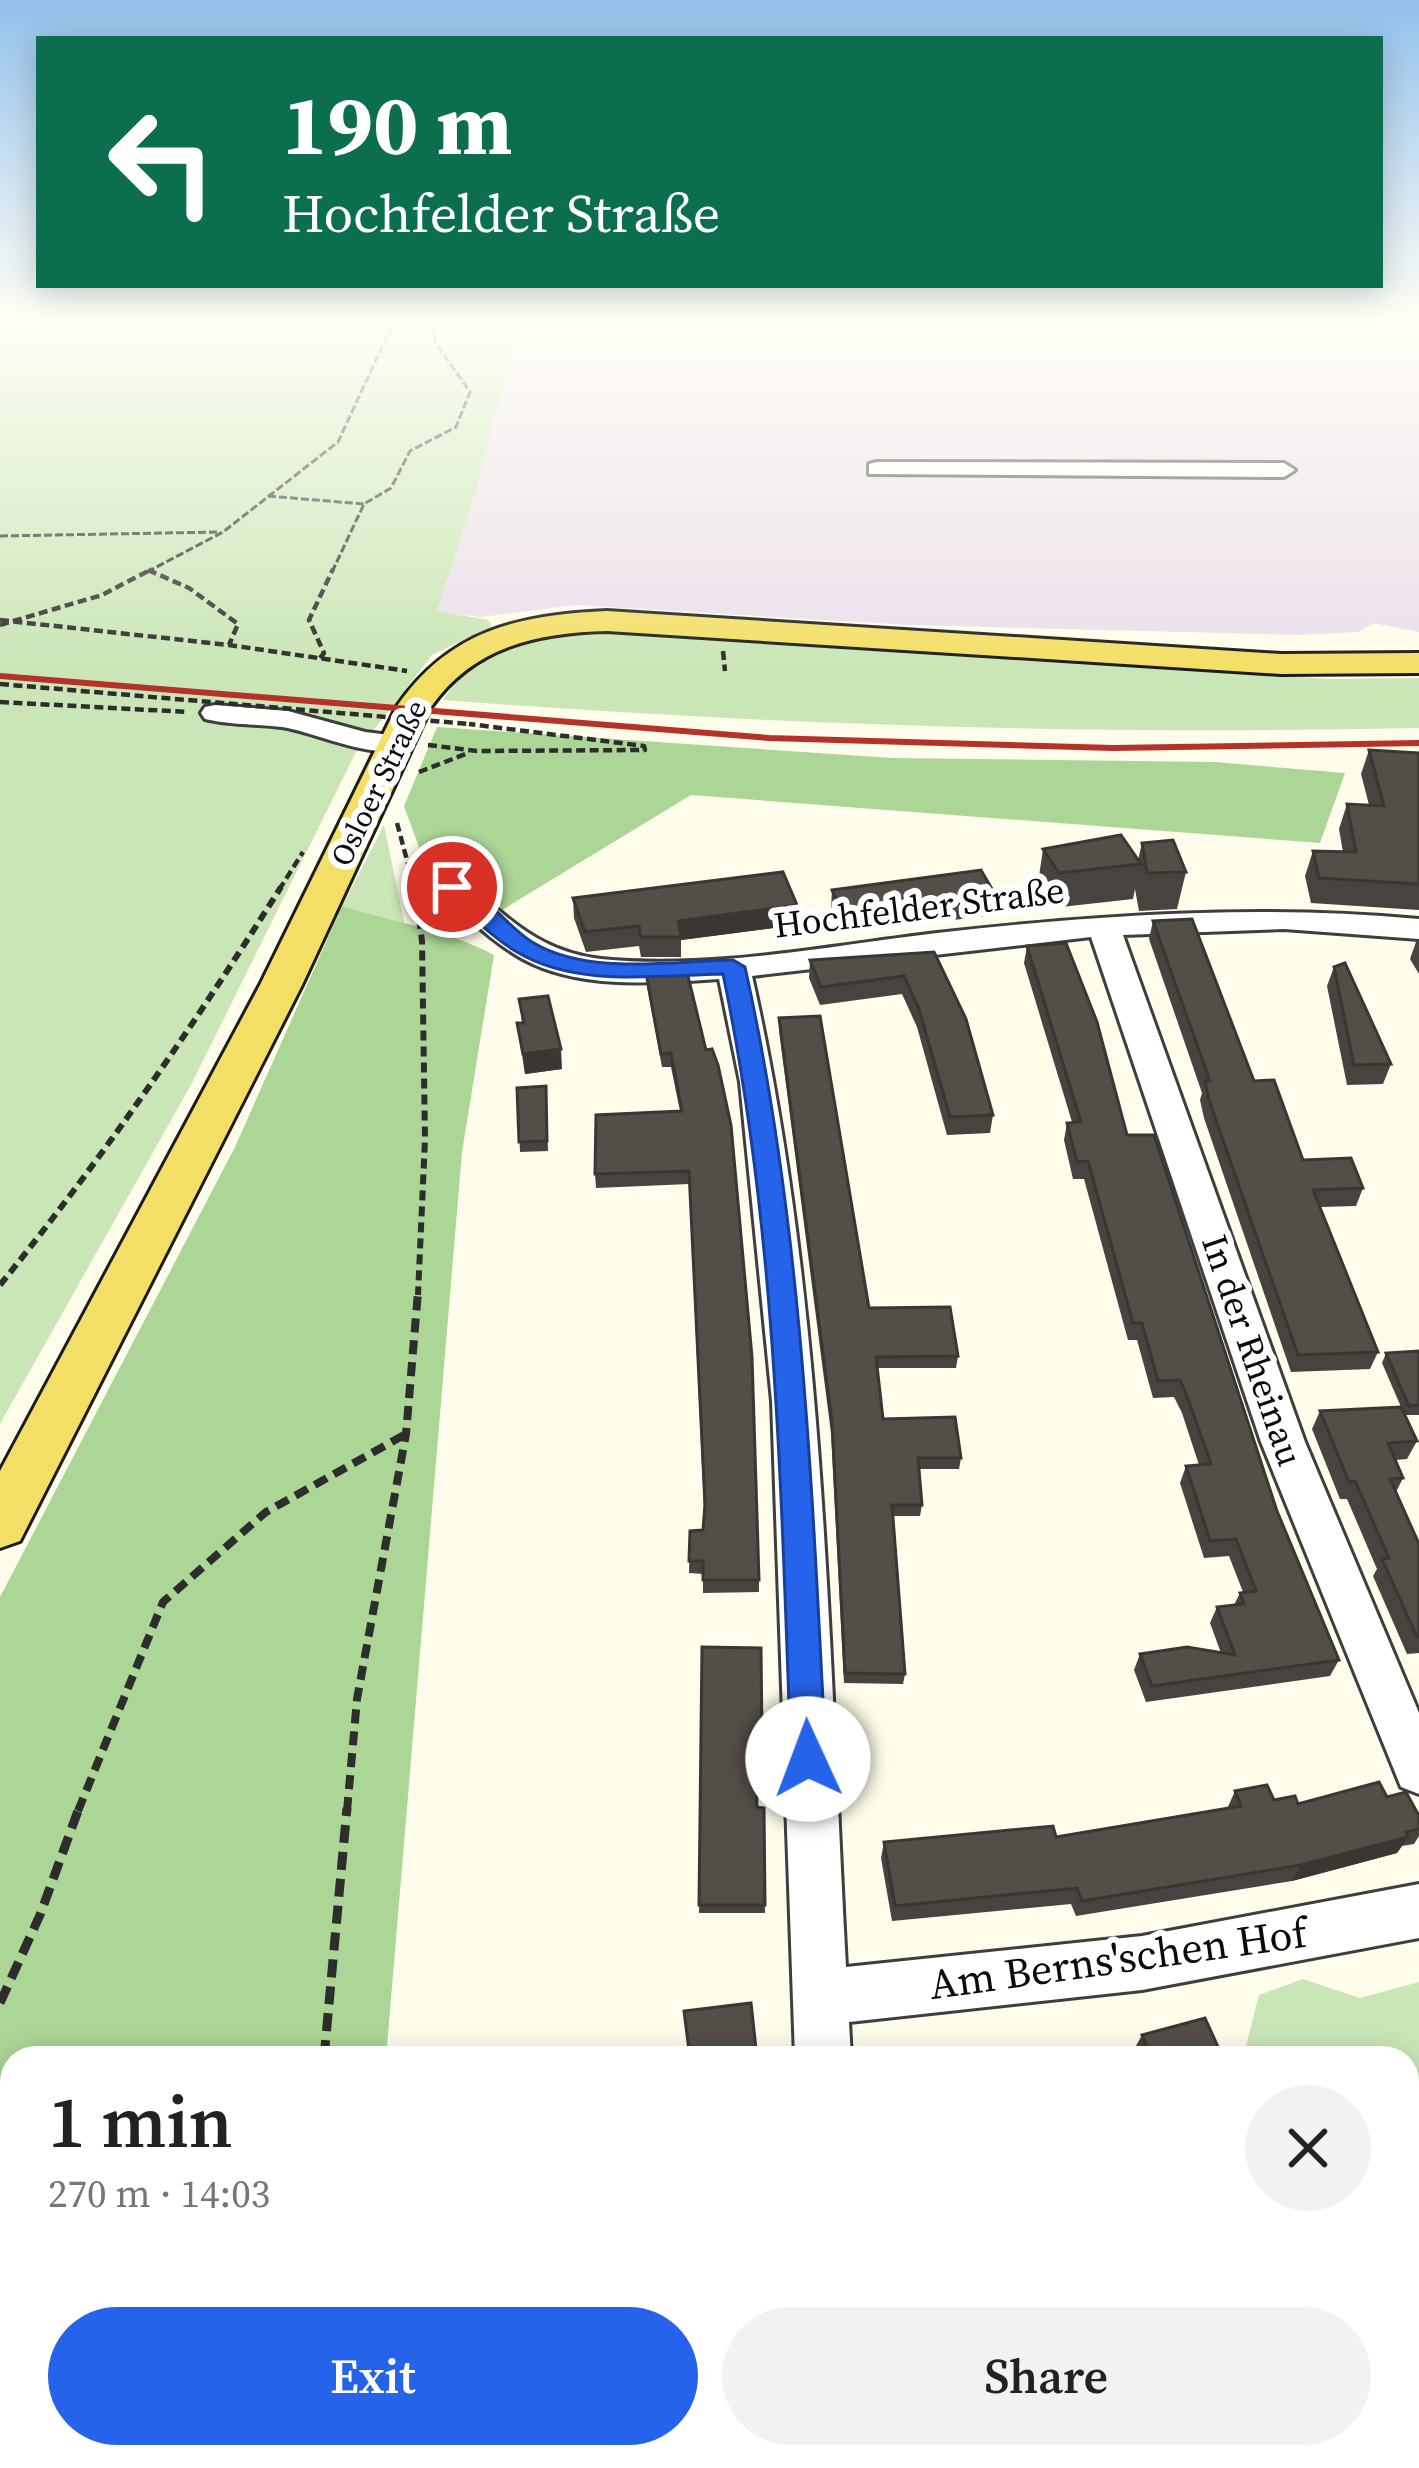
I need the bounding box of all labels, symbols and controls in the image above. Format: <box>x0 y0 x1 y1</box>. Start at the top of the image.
text: 190 m <box>282 67 513 182</box>
icon: left <box>84 84 240 240</box>
text: Hochfelder Straße <box>282 176 720 250</box>
street label: Osloer Straße <box>321 693 436 873</box>
pin <box>401 836 503 938</box>
icon: arrive <box>419 854 485 920</box>
street label: Hochfelder Straße <box>771 865 1067 950</box>
street label: In der Rheinau <box>1190 1228 1315 1472</box>
position arrow <box>745 1696 871 1822</box>
street label: Am Berns'schen Hof <box>925 1902 1314 2013</box>
text: 1 min <box>48 2072 233 2171</box>
button: close <box>1245 2085 1371 2211</box>
text: 270 m · 14:03 <box>48 2167 270 2220</box>
button: Exit <box>48 2307 698 2445</box>
button: Share <box>722 2307 1371 2445</box>

